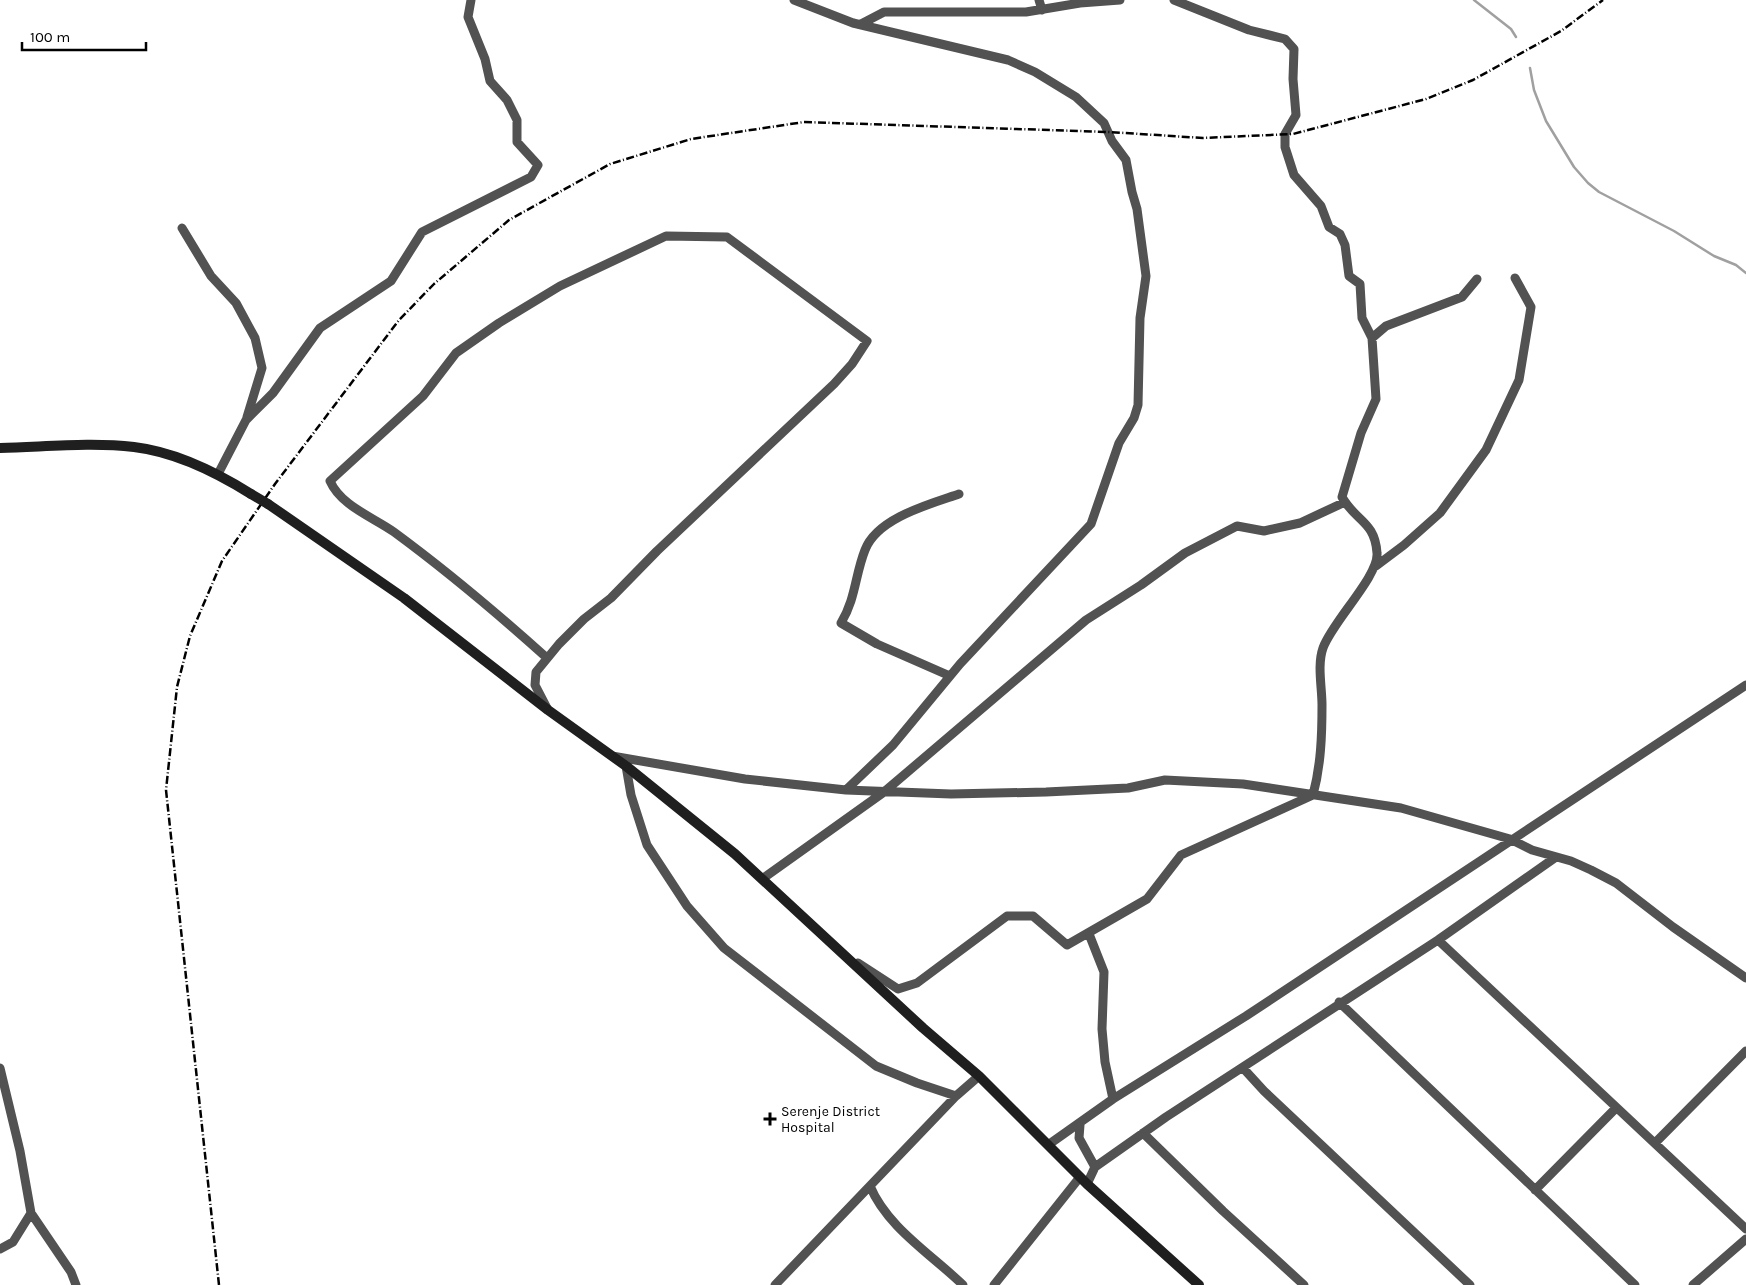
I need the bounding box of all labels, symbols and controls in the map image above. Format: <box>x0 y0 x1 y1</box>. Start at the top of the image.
scale bar <box>22 20 146 52</box>
text: 100 m <box>30 28 70 46</box>
place label: Serenje District Hospital <box>781 1103 880 1136</box>
marker: Serenje District Hospital <box>763 1112 777 1126</box>

